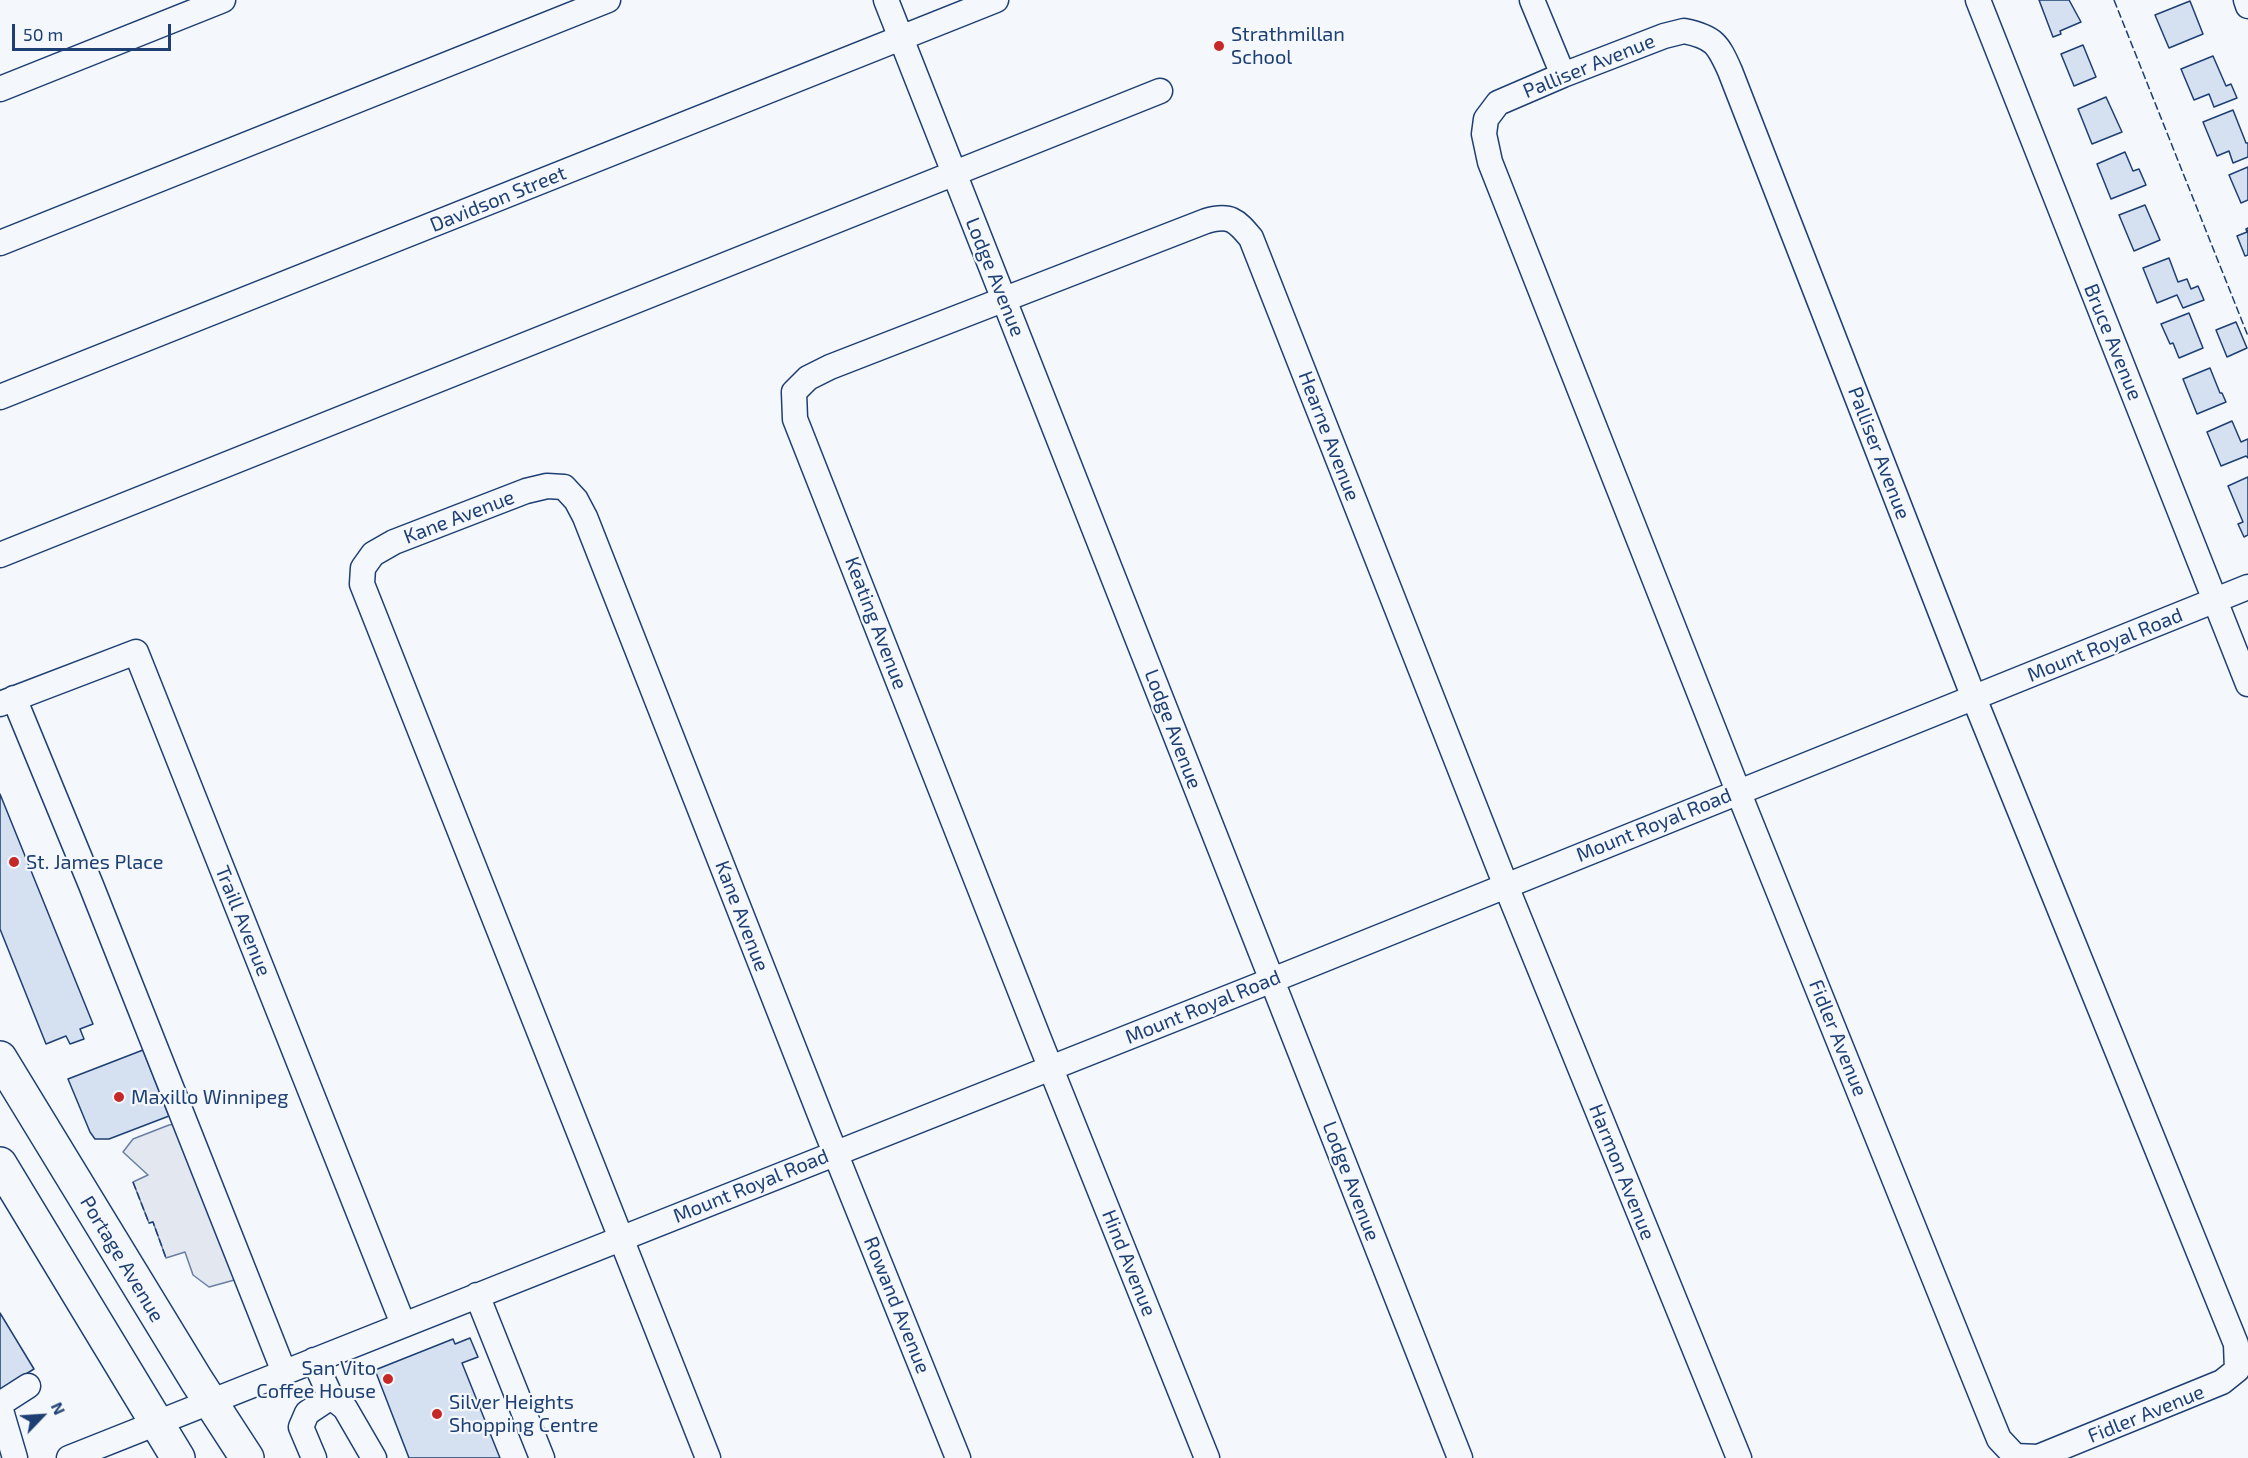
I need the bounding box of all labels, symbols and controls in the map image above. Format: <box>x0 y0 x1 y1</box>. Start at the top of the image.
scale bar <box>15 12 174 50</box>
place label: Strathmillan School <box>1231 22 1345 69</box>
text: 50 m <box>23 23 63 45</box>
street label: Palliser Avenue <box>1520 29 1658 103</box>
marker: Strathmillan School <box>1212 39 1226 53</box>
street label: Davidson Street <box>427 161 569 237</box>
street label: Lodge Avenue <box>960 214 1030 340</box>
street label: Bruce Avenue <box>2079 280 2147 404</box>
street label: Hearne Avenue <box>1293 368 1365 504</box>
street label: Palliser Avenue <box>1843 383 1915 523</box>
street label: Kane Avenue <box>400 485 518 549</box>
street label: Keating Avenue <box>840 553 912 693</box>
street label: Mount Royal Road <box>2024 603 2186 687</box>
street label: Lodge Avenue <box>1139 666 1207 792</box>
street label: Mount Royal Road <box>1573 783 1735 867</box>
place label: St. James Place <box>26 850 163 874</box>
marker: St. James Place <box>7 855 21 869</box>
street label: Kane Avenue <box>710 857 774 975</box>
street label: Traill Avenue <box>210 862 276 980</box>
street label: Mount Royal Road <box>1122 965 1284 1049</box>
street label: Fidler Avenue <box>1804 976 1872 1100</box>
place label: Maxillo Winnipeg <box>131 1085 288 1109</box>
marker: Maxillo Winnipeg <box>112 1090 126 1104</box>
street label: Harmon Avenue <box>1584 1101 1660 1243</box>
street label: Lodge Avenue <box>1317 1118 1385 1244</box>
street label: Mount Royal Road <box>670 1144 832 1228</box>
street label: Portage Avenue <box>75 1192 169 1326</box>
street label: Hind Avenue <box>1097 1206 1161 1320</box>
street label: Rowand Avenue <box>859 1233 935 1377</box>
place label: San Vito Coffee House <box>256 1356 376 1403</box>
marker: San Vito Coffee House <box>381 1372 395 1386</box>
street label: Fidler Avenue <box>2084 1380 2208 1448</box>
north arrow <box>12 1386 72 1446</box>
place label: Silver Heights Shopping Centre <box>449 1390 598 1437</box>
text: N <box>48 1399 70 1417</box>
marker: Silver Heights Shopping Centre <box>430 1407 444 1421</box>

